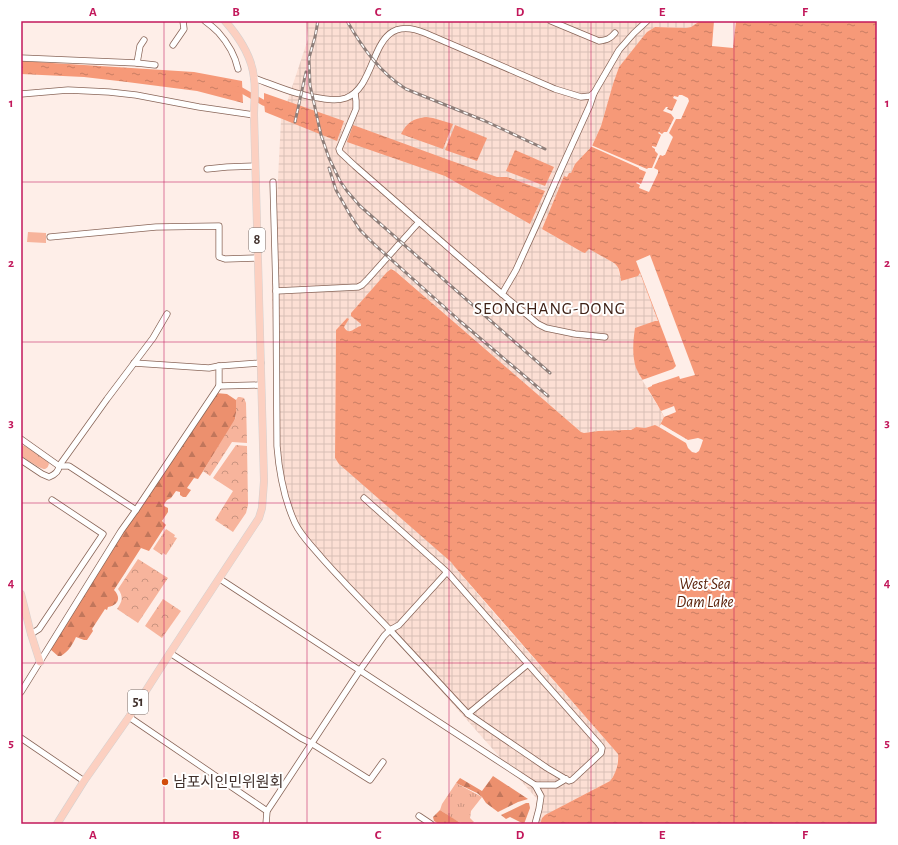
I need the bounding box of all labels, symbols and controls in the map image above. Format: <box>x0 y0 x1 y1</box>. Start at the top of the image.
text: A <box>89 6 97 19</box>
text: B <box>232 6 240 19</box>
text: C <box>375 6 382 19</box>
text: D <box>516 6 525 19</box>
text: E <box>659 6 666 19</box>
text: F <box>802 6 809 19</box>
text: 1 <box>9 97 13 110</box>
text: 1 <box>885 97 889 110</box>
road number: 8 <box>249 228 265 252</box>
text: 2 <box>8 257 14 270</box>
text: 2 <box>884 257 890 270</box>
district label: SEONCHANG-DONG <box>474 300 626 317</box>
text: 3 <box>8 417 14 430</box>
text: 3 <box>884 417 890 430</box>
water label: West Sea Dam Lake <box>676 576 734 610</box>
text: 4 <box>8 577 15 590</box>
text: 4 <box>884 577 891 590</box>
road number: 51 <box>128 690 148 714</box>
text: 5 <box>8 737 14 750</box>
text: 5 <box>884 737 890 750</box>
place label: 남포시인민위원회 <box>173 774 283 790</box>
marker: 남포시인민위원회 <box>160 777 170 787</box>
text: A <box>89 829 97 842</box>
text: B <box>232 829 240 842</box>
text: C <box>375 829 382 842</box>
text: D <box>516 829 525 842</box>
text: E <box>659 829 666 842</box>
text: F <box>802 829 809 842</box>

